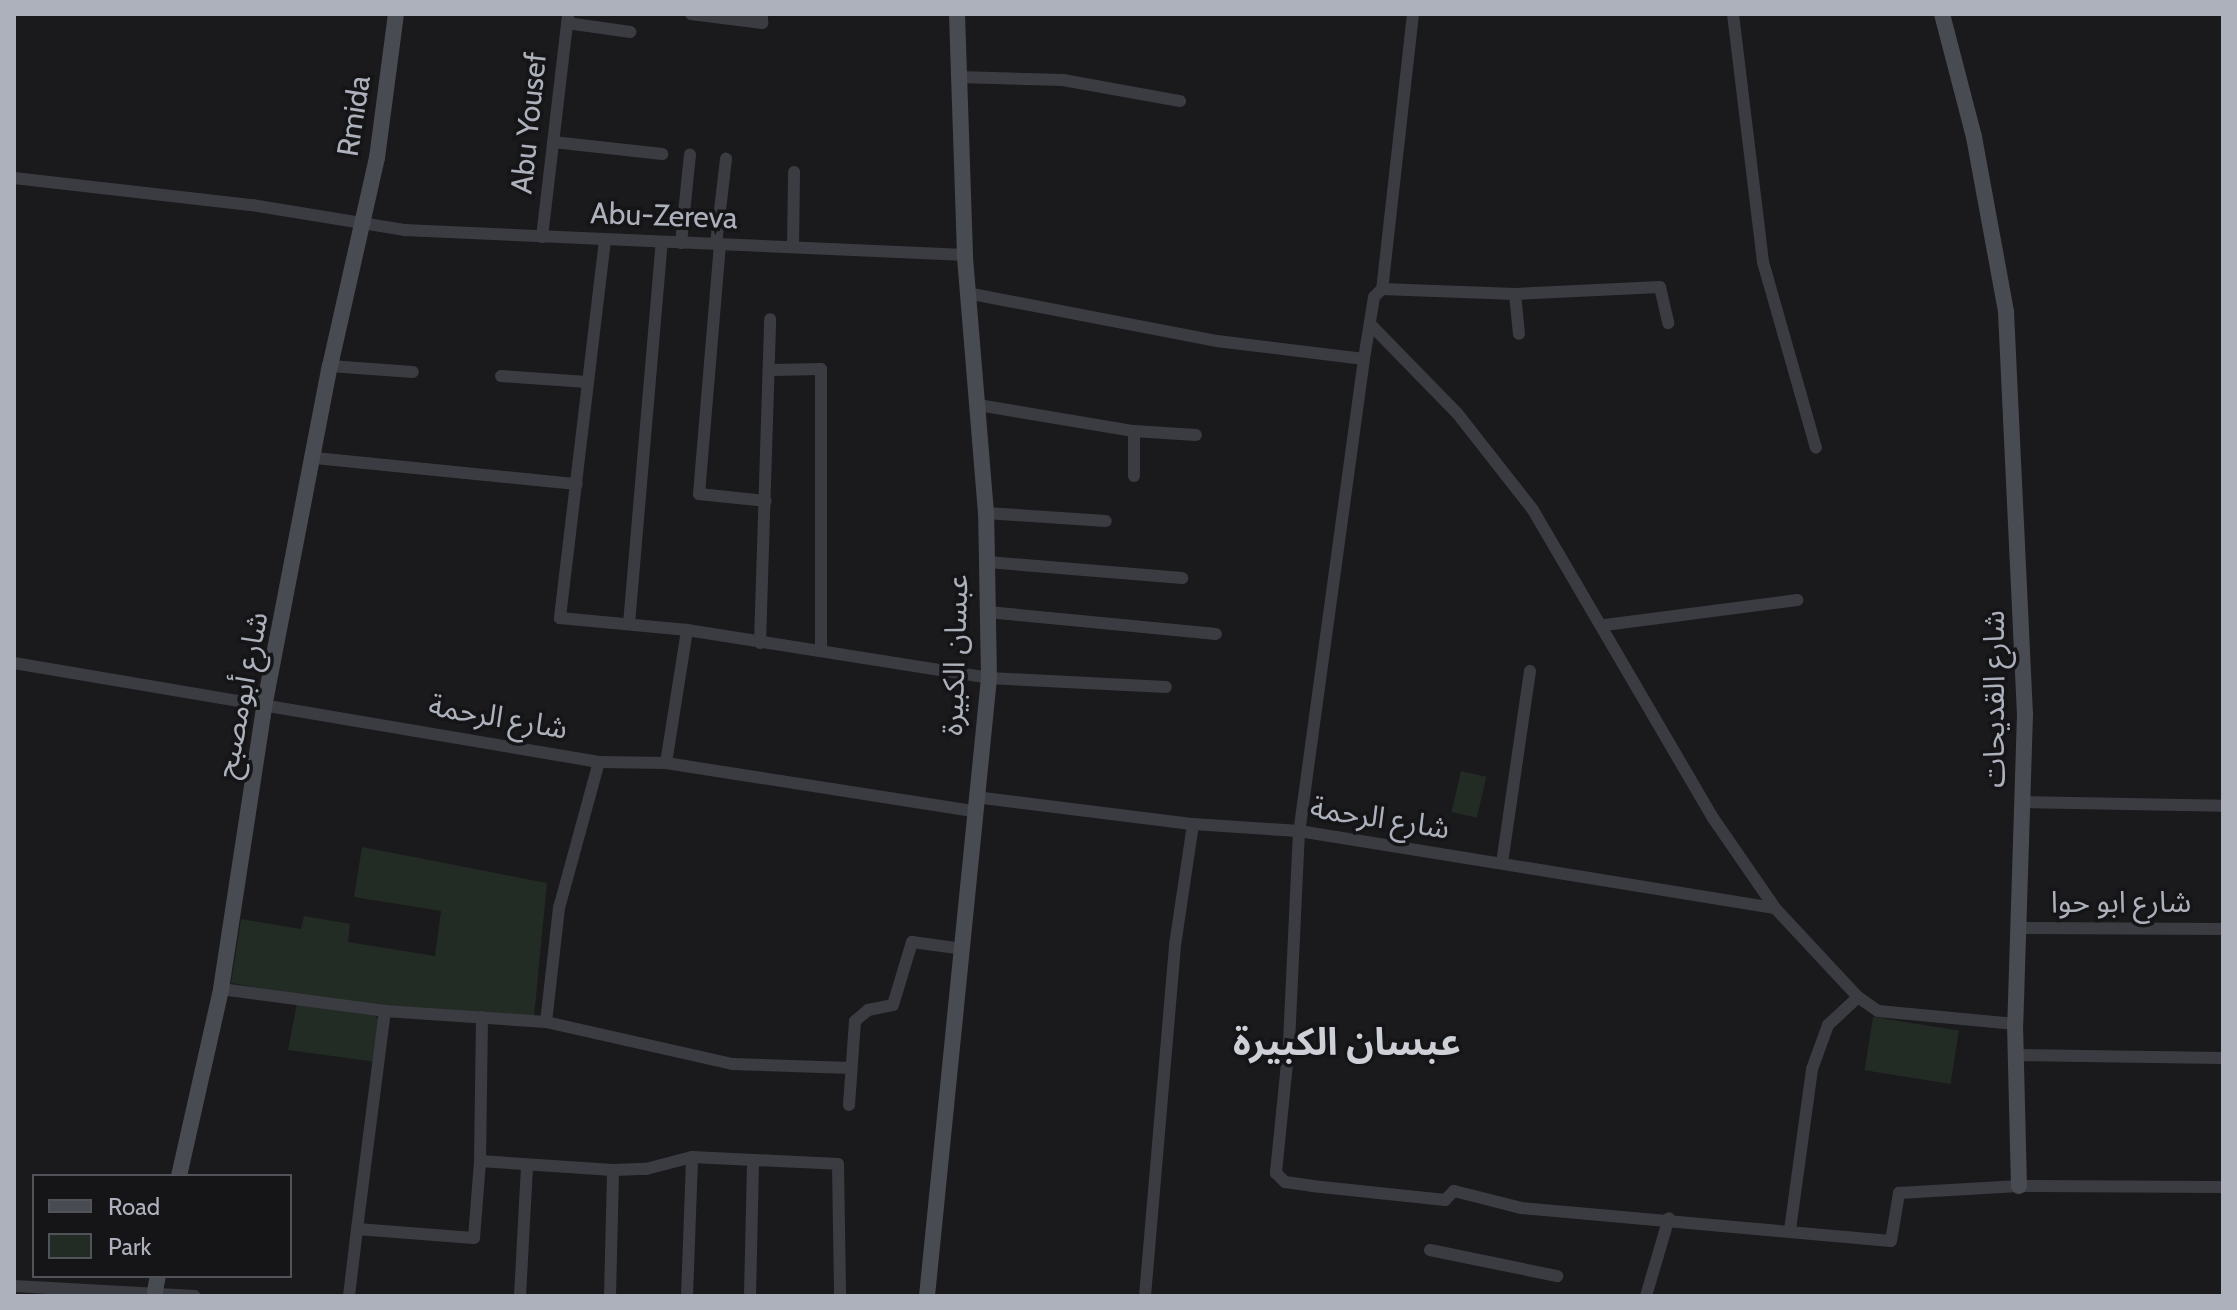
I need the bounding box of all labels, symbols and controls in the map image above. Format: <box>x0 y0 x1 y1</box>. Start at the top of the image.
street label: Abu Yousef <box>504 51 554 195</box>
street label: Rmida <box>330 73 378 159</box>
street label: Abu-Zereva <box>590 195 738 237</box>
street label: عبسان الكبيرة <box>934 574 976 736</box>
street label: شارع أبومصبح <box>208 609 276 781</box>
street label: شارع القديحات <box>1976 610 2012 788</box>
street label: شارع الرحمة <box>426 687 570 747</box>
street label: شارع الرحمة <box>1308 789 1452 847</box>
street label: شارع ابو حوا <box>2051 884 2191 920</box>
district label: عبسان الكبيرة <box>1233 1019 1461 1065</box>
legend <box>32 1174 292 1278</box>
text: Road <box>108 1192 160 1221</box>
text: Park <box>108 1232 151 1261</box>

